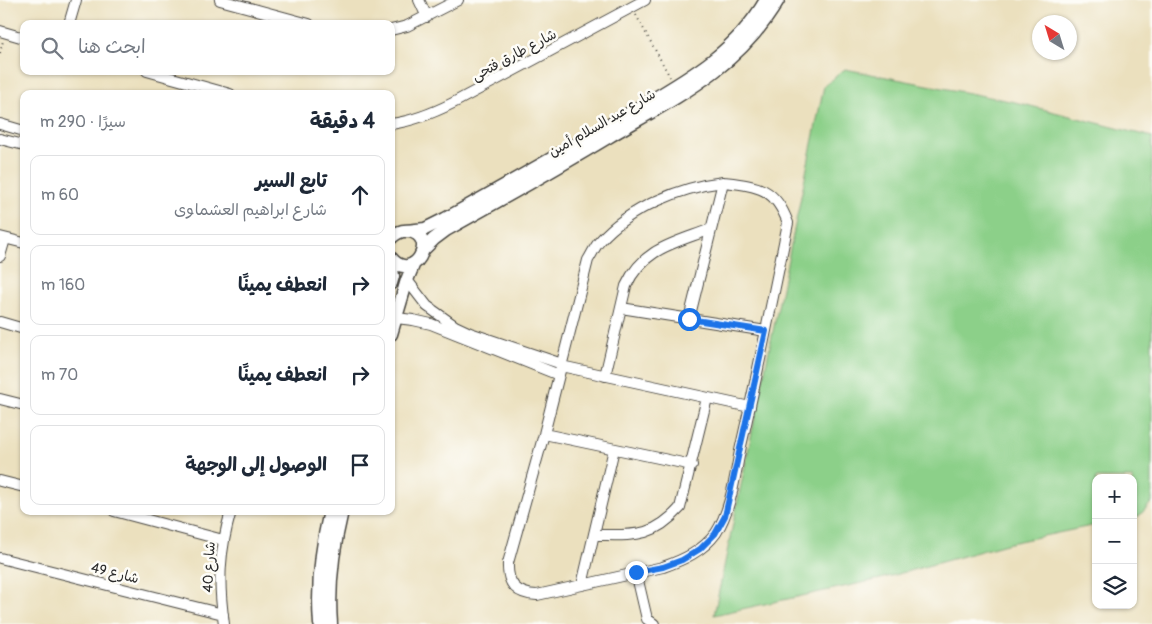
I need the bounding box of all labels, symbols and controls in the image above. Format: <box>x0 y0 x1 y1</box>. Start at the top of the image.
north arrow <box>1032 15 1077 60</box>
search box <box>20 20 395 75</box>
street label: شارع طارق فتحى <box>469 25 560 85</box>
icon: search <box>38 34 66 62</box>
text: ابحث هنا <box>78 35 146 59</box>
street label: شارع عبد السلام أمين <box>545 85 660 162</box>
text: 4 دقيقة <box>310 108 375 135</box>
text: سيرًا · 290 m <box>40 112 126 132</box>
text: تابع السير <box>255 169 327 193</box>
icon: ahead <box>346 181 374 209</box>
text: 60 m <box>41 185 79 205</box>
text: شارع ابراهيم العشماوى <box>174 200 327 220</box>
icon: right <box>346 271 374 299</box>
text: انعطف يمينًا <box>238 273 327 297</box>
text: 160 m <box>41 275 85 295</box>
route start <box>678 308 701 331</box>
icon: right <box>346 361 374 389</box>
text: انعطف يمينًا <box>238 363 327 387</box>
text: 70 m <box>41 365 78 385</box>
icon: arrive <box>346 451 374 479</box>
text: الوصول إلى الوجهة <box>185 453 327 477</box>
map controls <box>1092 474 1137 609</box>
button: + <box>1092 474 1137 519</box>
button: − <box>1092 519 1137 564</box>
street label: شارع 40 <box>199 541 220 593</box>
street label: شارع 49 <box>89 559 141 588</box>
route end <box>625 561 648 584</box>
button: layers <box>1092 564 1137 609</box>

